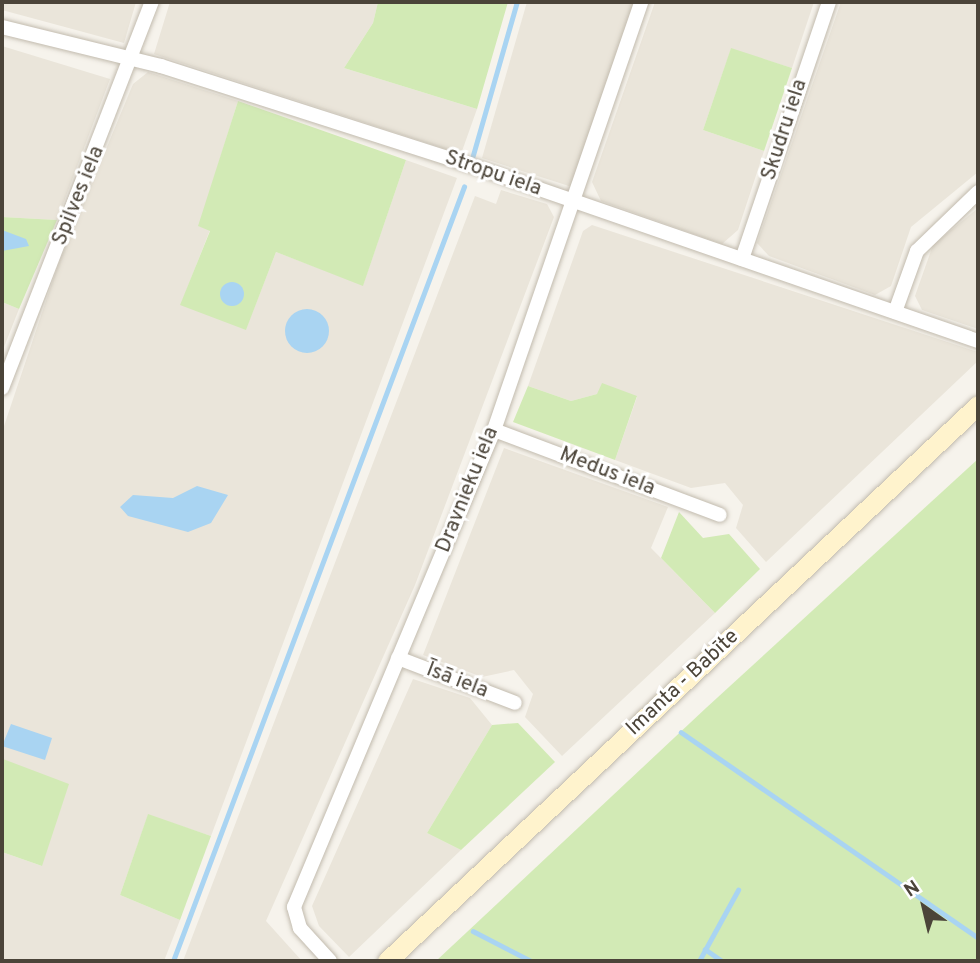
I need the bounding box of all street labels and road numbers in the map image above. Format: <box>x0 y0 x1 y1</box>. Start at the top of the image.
street label: Skudru iela <box>757 76 813 184</box>
street label: Spilves iela <box>48 143 110 249</box>
street label: Stropu iela <box>441 146 545 202</box>
street label: Dravnieku iela <box>431 423 505 557</box>
street label: Medus iela <box>556 442 658 502</box>
street label: Imanta - Babīte <box>621 624 745 742</box>
street label: Īsā iela <box>422 658 492 704</box>

